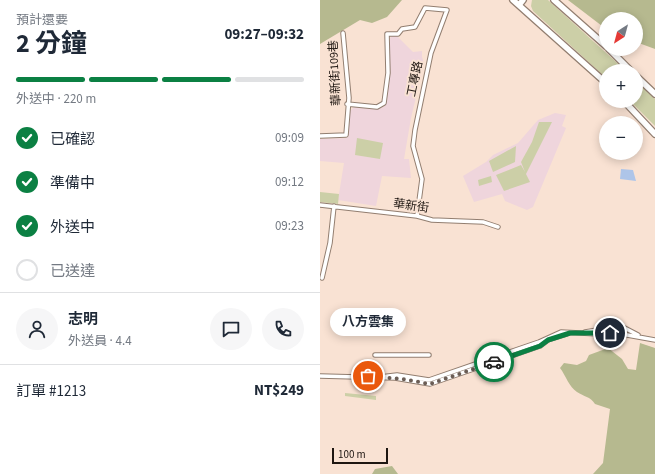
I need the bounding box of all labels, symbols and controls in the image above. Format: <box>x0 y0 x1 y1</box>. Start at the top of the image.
text: 預計還要 <box>16 11 68 29</box>
north arrow <box>599 12 643 56</box>
map controls <box>599 12 643 160</box>
text: 09:27–09:32 <box>224 24 304 45</box>
text: 2 分鐘 <box>16 25 87 62</box>
street label: 華新街109巷 <box>325 40 345 106</box>
street label: 工專路 <box>403 60 427 98</box>
button: + <box>599 64 643 108</box>
text: 外送中 · 220 m <box>16 90 96 108</box>
button: − <box>599 116 643 160</box>
icon: check <box>16 127 38 149</box>
text: 已確認 <box>50 129 95 150</box>
text: 09:09 <box>275 129 304 147</box>
icon: check <box>16 171 38 193</box>
text: 準備中 <box>50 173 95 194</box>
text: 09:12 <box>275 173 304 191</box>
street label: 華新街 <box>392 195 430 217</box>
icon: check <box>16 215 38 237</box>
text: 外送中 <box>50 217 95 238</box>
text: 09:23 <box>275 217 304 235</box>
text: 已送達 <box>50 261 95 282</box>
button: person <box>16 308 58 350</box>
button: chat <box>210 308 252 350</box>
button: phone <box>262 308 304 350</box>
callout: 八方雲集 <box>330 308 406 336</box>
text: 志明 <box>68 309 98 330</box>
text: 八方雲集 <box>342 313 394 331</box>
pin <box>593 316 627 350</box>
icon: home <box>599 322 621 344</box>
text: 外送員 · 4.4 <box>68 332 132 350</box>
courier <box>474 342 514 382</box>
icon: car <box>483 351 505 373</box>
pin <box>351 359 385 393</box>
icon: bag <box>357 365 379 387</box>
text: NT$249 <box>254 380 304 401</box>
text: 訂單 #1213 <box>16 381 86 402</box>
scale bar <box>332 446 388 465</box>
text: 100 m <box>338 447 366 462</box>

